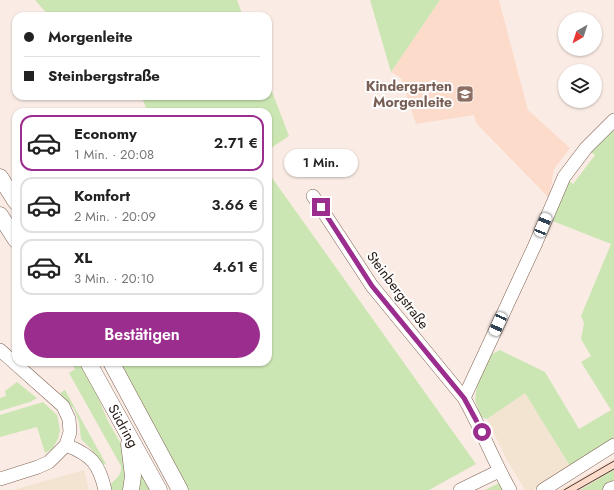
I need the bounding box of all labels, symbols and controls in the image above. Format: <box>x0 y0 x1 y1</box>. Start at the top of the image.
north arrow <box>558 12 602 56</box>
map controls <box>558 12 602 108</box>
text: Morgenleite <box>48 26 133 48</box>
button: layers <box>558 64 602 108</box>
text: Steinbergstraße <box>48 65 160 87</box>
place label: Kindergarten Morgenleite <box>366 76 452 112</box>
school or university icon: Kindergarten Morgenleite <box>455 84 475 104</box>
text: Economy <box>74 123 137 145</box>
icon: car <box>26 125 62 161</box>
text: 2.71 € <box>214 132 258 154</box>
text: 1 Min. · 20:08 <box>74 145 154 164</box>
callout: 1 Min. <box>284 149 358 177</box>
text: 1 Min. <box>303 153 339 172</box>
text: Komfort <box>74 185 130 207</box>
icon: car <box>26 187 62 223</box>
text: 3.66 € <box>211 194 258 216</box>
route end <box>312 198 330 216</box>
text: 2 Min. · 20:09 <box>74 207 156 226</box>
car <box>533 212 553 238</box>
text: XL <box>74 247 92 269</box>
street label: Steinbergstraße <box>362 247 434 333</box>
icon: car <box>26 249 62 285</box>
text: 4.61 € <box>212 256 258 278</box>
text: 3 Min. · 20:10 <box>74 269 154 288</box>
car <box>488 311 508 337</box>
button: Bestätigen <box>24 312 260 358</box>
street label: Südring <box>103 401 144 451</box>
route start <box>473 423 491 441</box>

